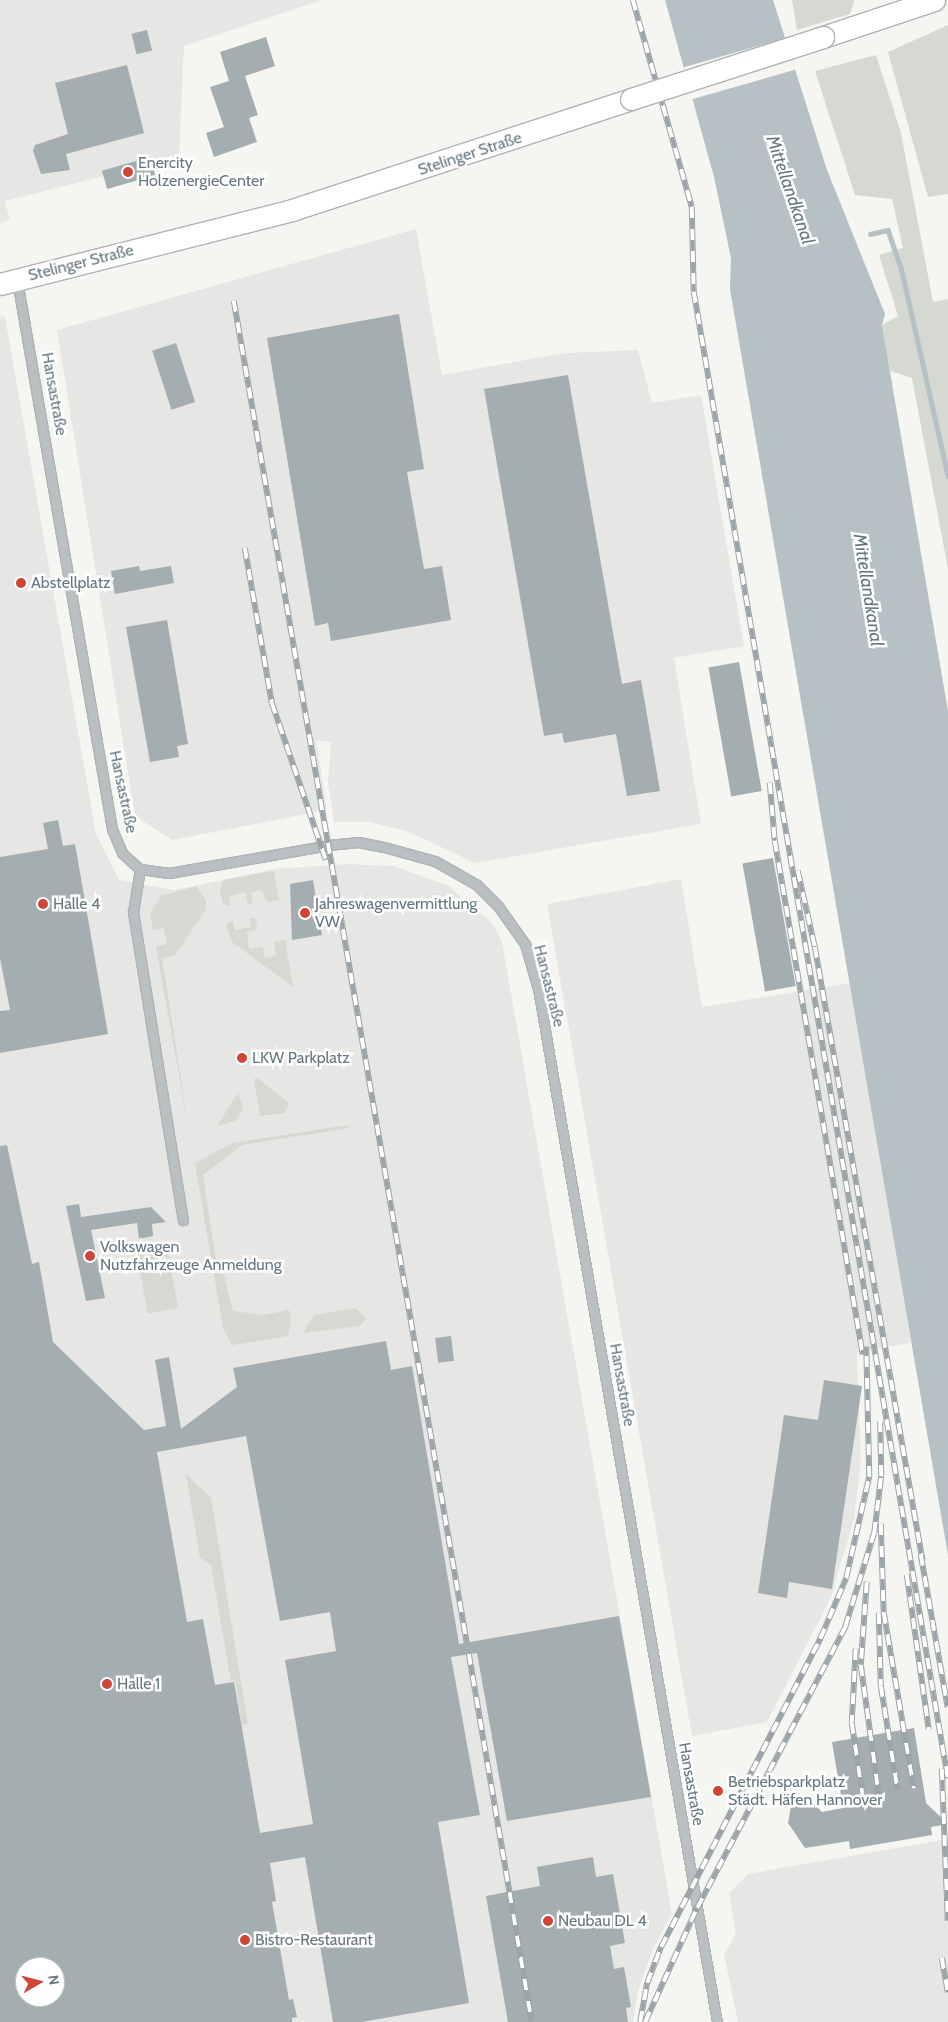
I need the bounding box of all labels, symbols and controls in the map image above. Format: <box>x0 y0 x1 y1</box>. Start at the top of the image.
street label: Stelinger Straße <box>416 128 524 180</box>
water label: Mittellandkanal <box>761 133 819 247</box>
place label: Enercity HolzenergieCenter <box>138 153 264 191</box>
marker: Enercity HolzenergieCenter <box>122 166 134 178</box>
street label: Stelinger Straße <box>26 241 136 285</box>
street label: Hansastraße <box>37 351 71 437</box>
water label: Mittellandkanal <box>848 532 888 648</box>
place label: Abstellplatz <box>31 573 111 593</box>
marker: Abstellplatz <box>15 577 27 589</box>
street label: Hansastraße <box>105 749 141 835</box>
place label: Halle 4 <box>53 894 100 914</box>
place label: Jahreswagenvermittlung VW <box>315 894 477 932</box>
marker: Halle 4 <box>37 898 49 910</box>
marker: Jahreswagenvermittlung VW <box>299 907 311 919</box>
street label: Hansastraße <box>530 943 568 1029</box>
place label: LKW Parkplatz <box>252 1048 350 1068</box>
marker: LKW Parkplatz <box>236 1052 248 1064</box>
place label: Volkswagen Nutzfahrzeuge Anmeldung <box>100 1237 282 1275</box>
marker: Volkswagen Nutzfahrzeuge Anmeldung <box>84 1250 96 1262</box>
street label: Hansastraße <box>605 1342 639 1428</box>
place label: Halle 1 <box>117 1674 160 1694</box>
marker: Halle 1 <box>101 1678 113 1690</box>
street label: Hansastraße <box>674 1741 708 1827</box>
place label: Betriebsparkplatz Städt. Häfen Hannover <box>728 1772 882 1810</box>
marker: Betriebsparkplatz Städt. Häfen Hannover <box>712 1785 724 1797</box>
place label: Neubau DL 4 <box>558 1911 647 1931</box>
marker: Neubau DL 4 <box>542 1915 554 1927</box>
place label: Bistro-Restaurant <box>255 1930 373 1950</box>
marker: Bistro-Restaurant <box>239 1934 251 1946</box>
north arrow <box>15 1957 65 2007</box>
text: N <box>44 1974 63 1986</box>

